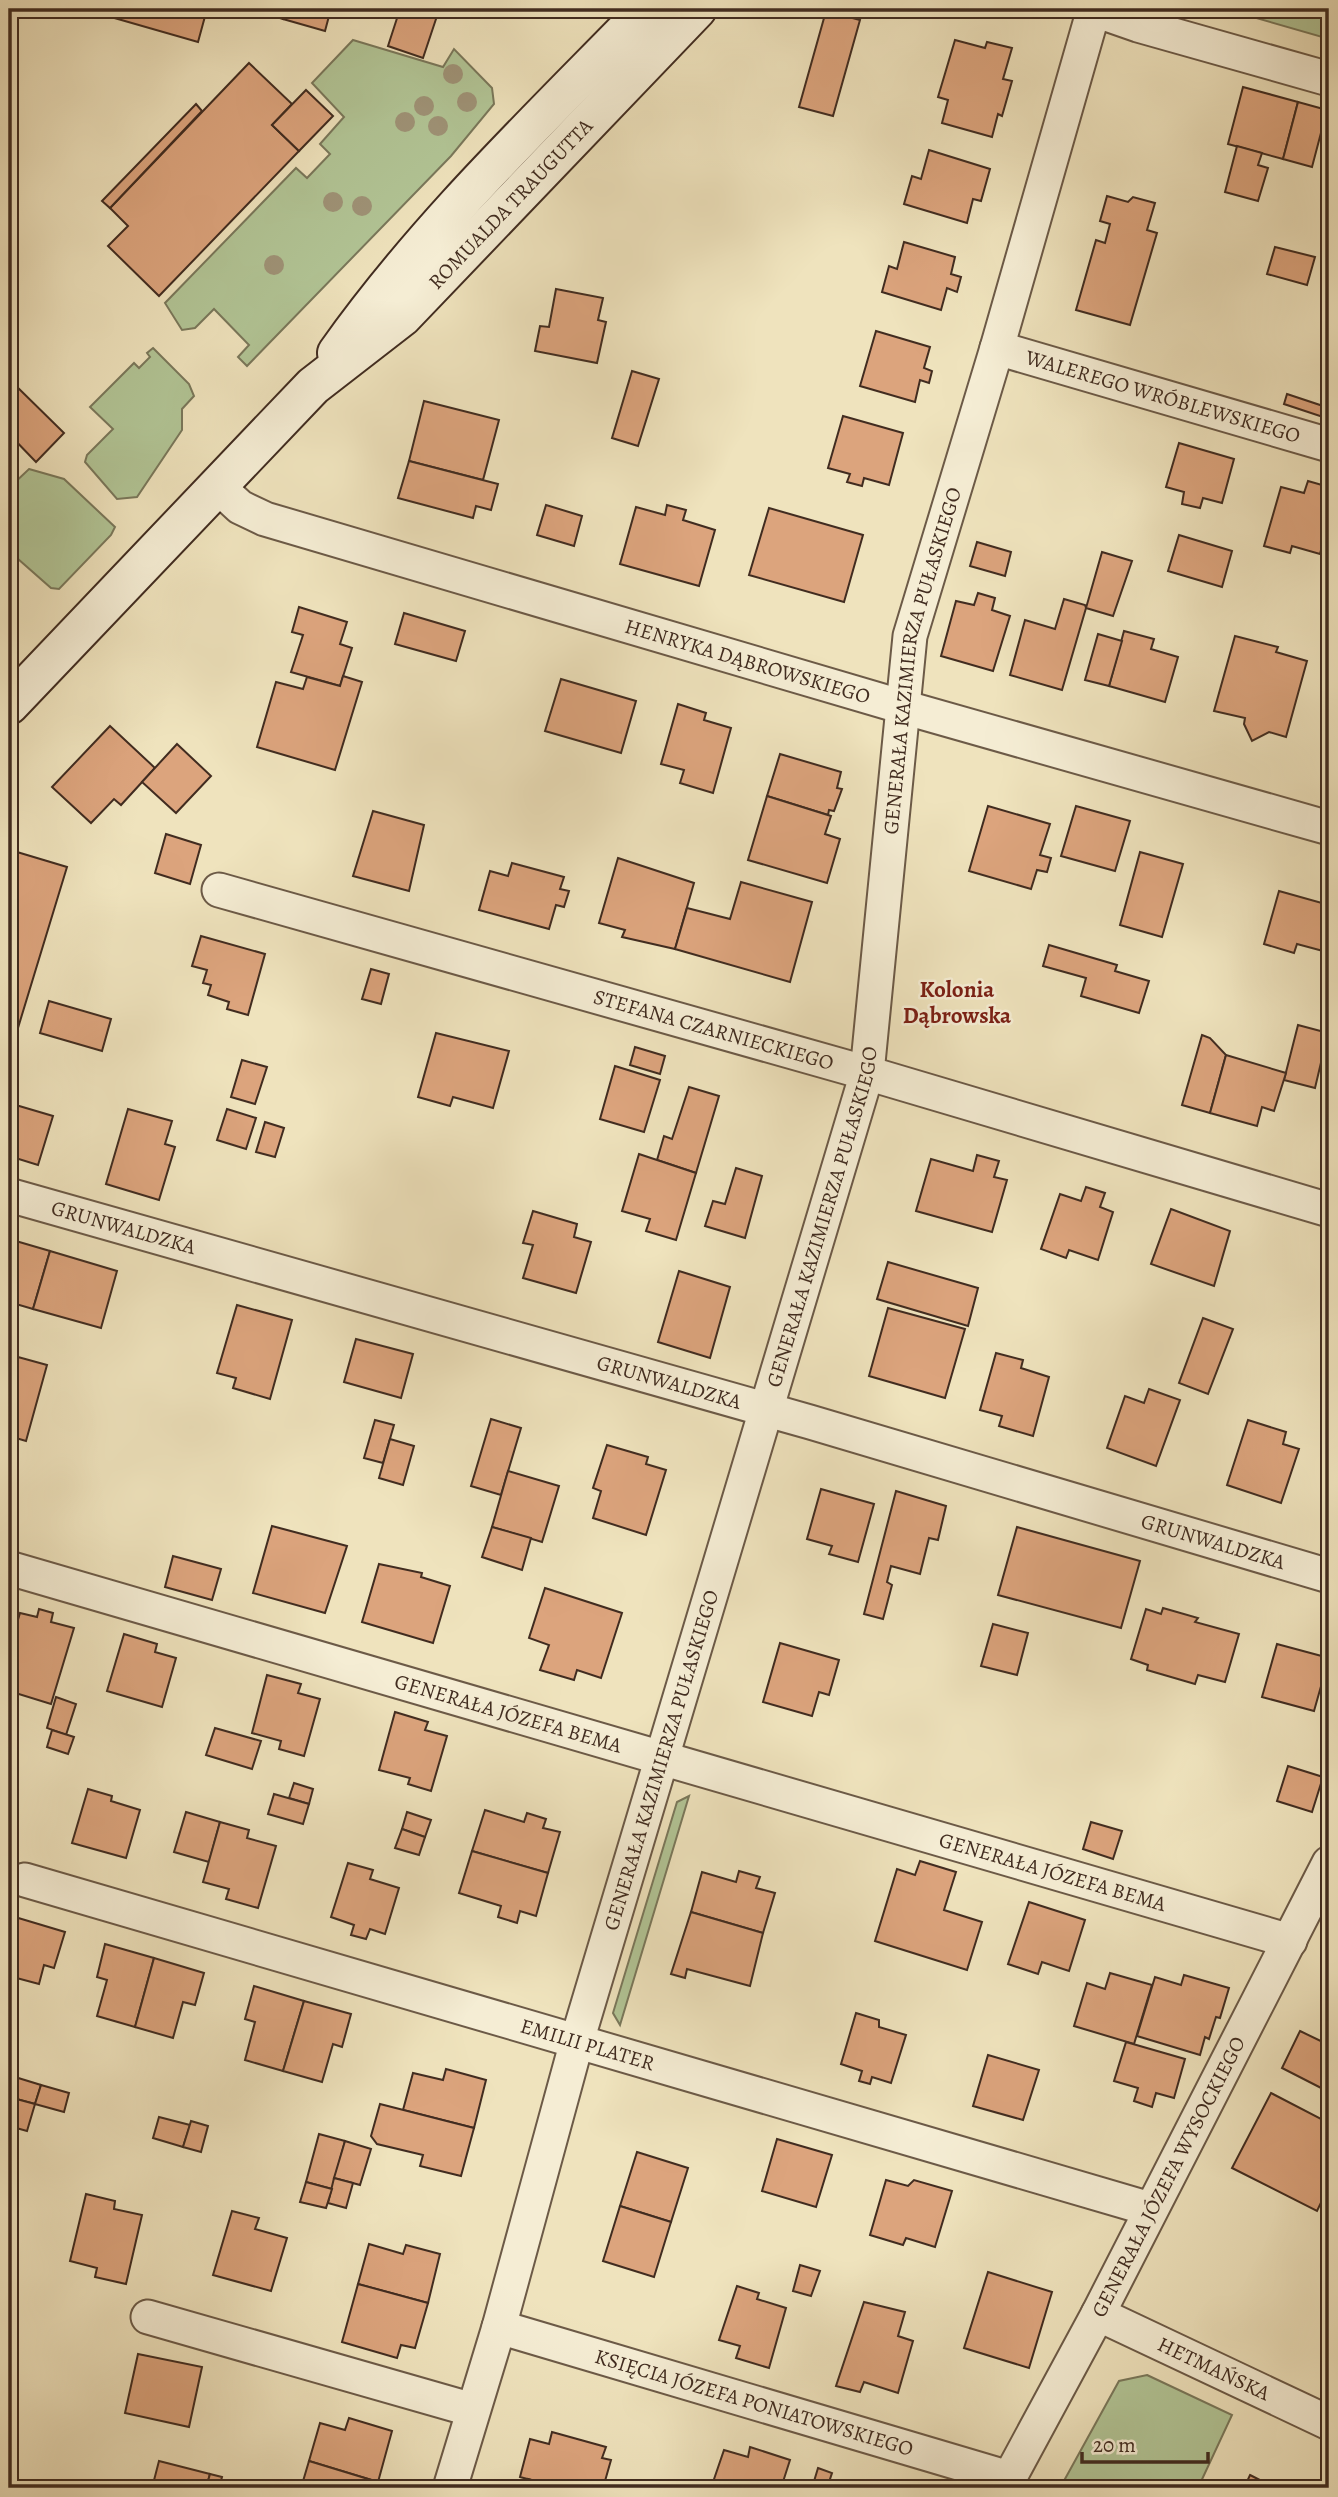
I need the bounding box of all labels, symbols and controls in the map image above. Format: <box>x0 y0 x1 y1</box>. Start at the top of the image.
street label: ROMUALDA TRAUGUTTA <box>422 112 599 295</box>
street label: WALEREGO WRÓBLEWSKIEGO <box>1021 343 1304 450</box>
street label: GENERAŁA KAZIMIERZA PUŁASKIEGO <box>877 484 968 836</box>
street label: HENRYKA DĄBROWSKIEGO <box>622 612 874 711</box>
district label: Kolonia Dąbrowska <box>903 974 1011 1031</box>
street label: STEFANA CZARNIECKIEGO <box>590 982 837 1077</box>
street label: GENERAŁA KAZIMIERZA PUŁASKIEGO <box>760 1045 884 1391</box>
street label: GRUNWALDZKA <box>48 1194 200 1261</box>
street label: GRUNWALDZKA <box>594 1348 745 1416</box>
street label: GRUNWALDZKA <box>1138 1507 1289 1576</box>
street label: GENERAŁA KAZIMIERZA PUŁASKIEGO <box>597 1586 725 1934</box>
street label: GENERAŁA JÓZEFA BEMA <box>391 1667 626 1760</box>
street label: GENERAŁA JÓZEFA BEMA <box>936 1826 1170 1918</box>
street label: EMILII PLATER <box>517 2012 658 2077</box>
street label: GENERAŁA JÓZEFA WYSOCKIEGO <box>1085 2032 1252 2322</box>
street label: HETMAŃSKA <box>1153 2330 1275 2407</box>
street label: KSIĘCIA JÓZEFA PONIATOWSKIEGO <box>591 2342 917 2463</box>
scale bar <box>1082 2420 1208 2464</box>
text: 20 m <box>1093 2431 1136 2459</box>

